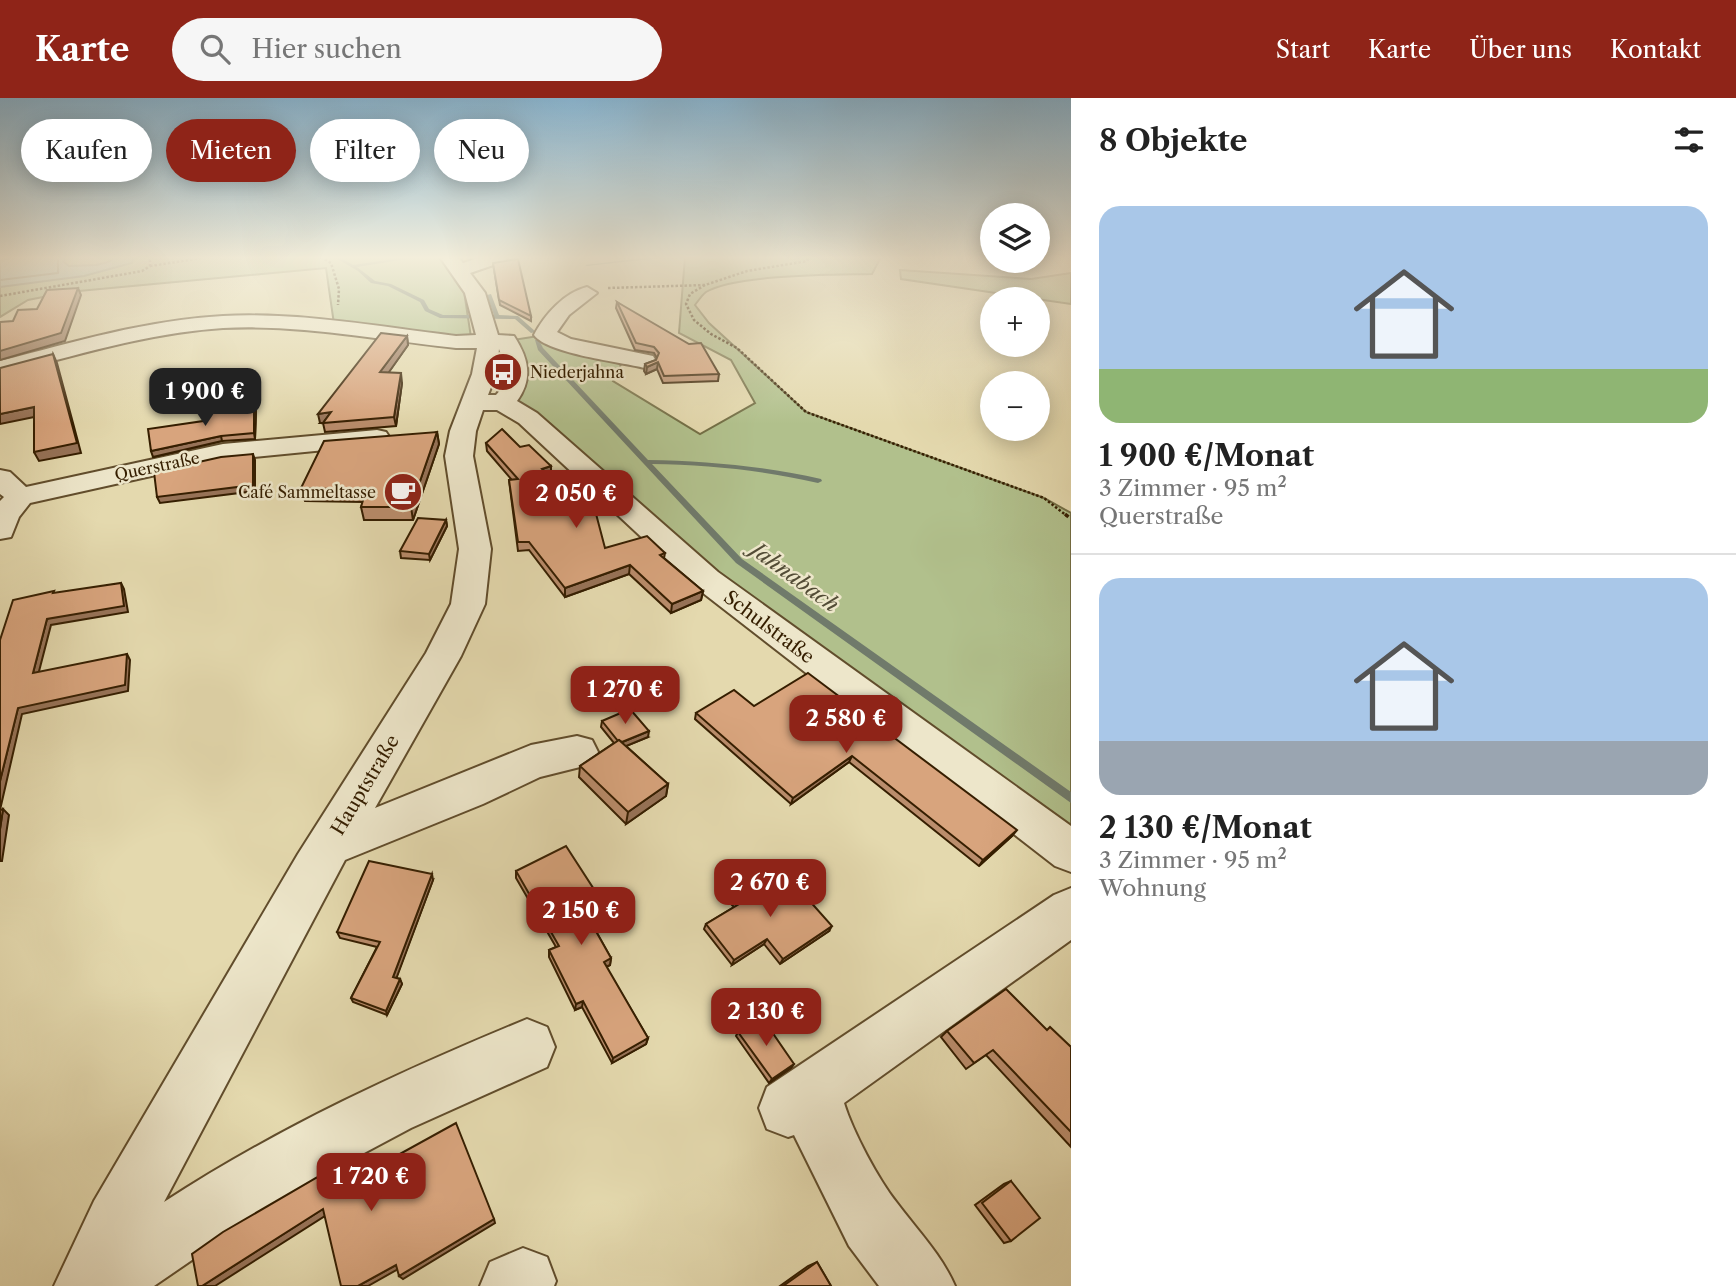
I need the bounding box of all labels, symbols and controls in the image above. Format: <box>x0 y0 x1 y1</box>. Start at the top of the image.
search box <box>172 18 662 81</box>
text: Karte <box>35 29 130 70</box>
icon: search <box>196 30 234 68</box>
text: Hier suchen <box>252 33 402 65</box>
text: Start <box>1276 35 1330 64</box>
text: Karte <box>1368 35 1431 64</box>
text: Über uns <box>1469 35 1572 64</box>
text: Kontakt <box>1610 35 1701 64</box>
chip: Kaufen <box>21 119 152 182</box>
chip: Mieten <box>166 119 296 182</box>
chip: Filter <box>310 119 420 182</box>
chip: Neu <box>434 119 529 182</box>
icon: filters <box>1670 121 1708 159</box>
text: 8 Objekte <box>1099 122 1247 159</box>
map controls <box>980 203 1050 441</box>
button: layers <box>980 203 1050 273</box>
icon: home <box>1341 251 1467 377</box>
button: + <box>980 287 1050 357</box>
bus stop icon: Niederjahna <box>482 351 524 393</box>
place label: Niederjahna <box>530 362 624 382</box>
pin: 1 900 € <box>140 368 270 428</box>
button: − <box>980 371 1050 441</box>
text: 1 900 € <box>165 377 245 405</box>
text: 1 900 €/Monat <box>1099 437 1314 474</box>
street label: Querstraße <box>113 447 201 485</box>
pin: 2 050 € <box>511 470 641 530</box>
cafe icon: Café Sammeltasse <box>382 471 424 513</box>
text: 3 Zimmer · 95 m² <box>1099 474 1287 502</box>
text: 2 050 € <box>535 479 617 507</box>
place label: Café Sammeltasse <box>238 482 376 502</box>
text: Querstraße <box>1099 502 1223 530</box>
water label: Jahnabach <box>741 533 844 617</box>
street label: Schulstraße <box>719 586 819 668</box>
icon: home <box>1341 623 1467 749</box>
pin: 1 270 € <box>560 666 690 726</box>
text: 1 270 € <box>587 675 663 703</box>
pin: 2 580 € <box>781 696 911 755</box>
text: 2 580 € <box>805 704 887 732</box>
street label: Hauptstraße <box>326 731 404 839</box>
text: 2 130 €/Monat <box>1099 809 1312 846</box>
text: 3 Zimmer · 95 m² <box>1099 846 1287 874</box>
pin: 2 670 € <box>705 860 835 919</box>
text: 2 670 € <box>730 868 810 896</box>
text: Wohnung <box>1099 874 1206 902</box>
pin: 2 150 € <box>516 888 646 947</box>
text: 2 150 € <box>542 896 620 924</box>
pin: 2 130 € <box>701 988 831 1048</box>
text: 2 130 € <box>727 997 805 1025</box>
pin: 1 720 € <box>306 1154 436 1213</box>
text: 1 720 € <box>333 1162 409 1190</box>

